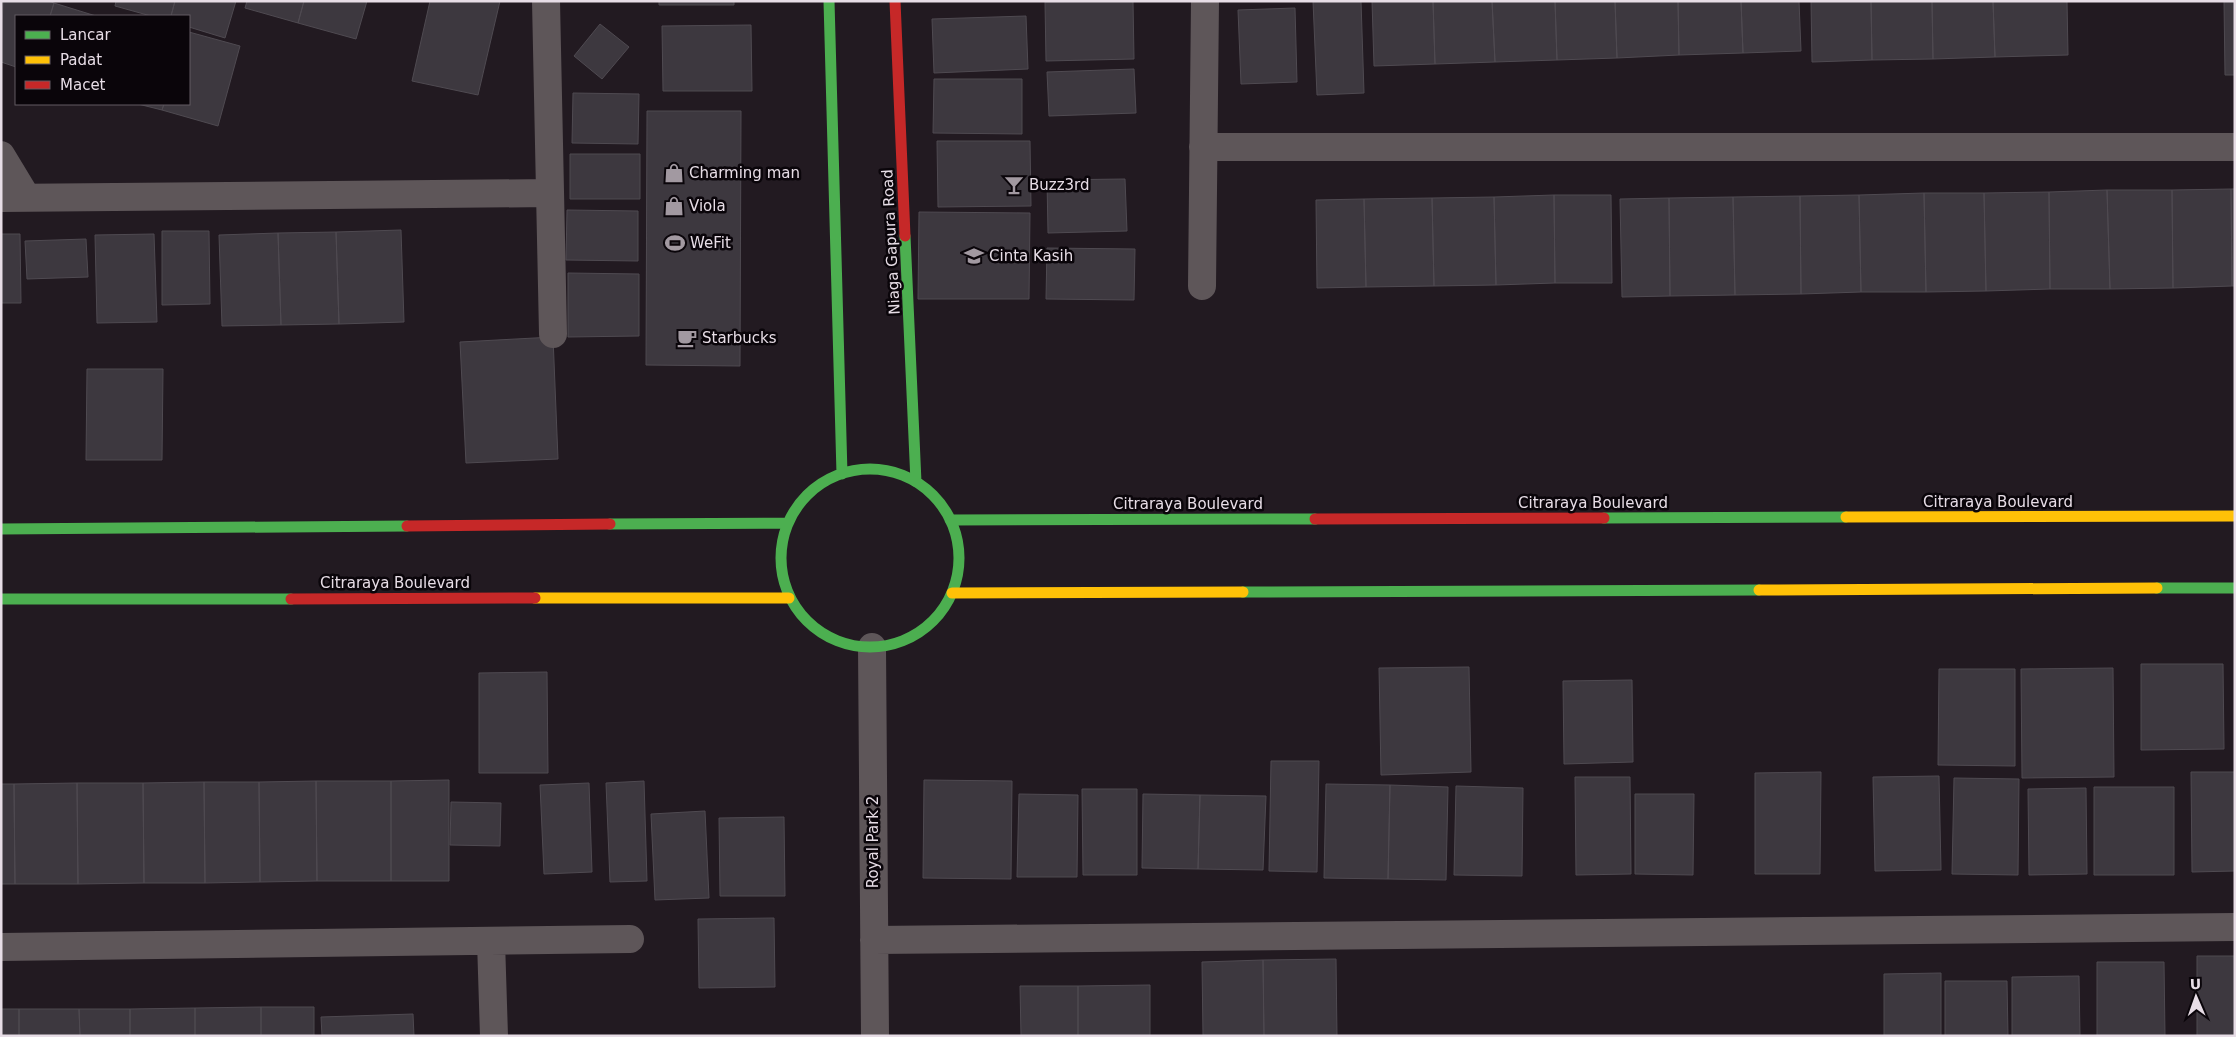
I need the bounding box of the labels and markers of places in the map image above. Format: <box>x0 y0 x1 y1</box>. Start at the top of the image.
shop icon: Charming man <box>663 162 685 184</box>
place label: Charming man <box>689 164 800 182</box>
bar icon: Buzz3rd <box>1003 174 1025 196</box>
place label: Buzz3rd <box>1029 176 1090 194</box>
shop icon: Viola <box>663 195 685 217</box>
place label: Viola <box>689 197 726 215</box>
sports icon: WeFit <box>664 232 686 254</box>
place label: WeFit <box>690 234 731 252</box>
school or university icon: Cinta Kasih <box>963 245 985 267</box>
place label: Cinta Kasih <box>989 247 1073 265</box>
cafe icon: Starbucks <box>676 327 698 349</box>
place label: Starbucks <box>702 329 777 347</box>

